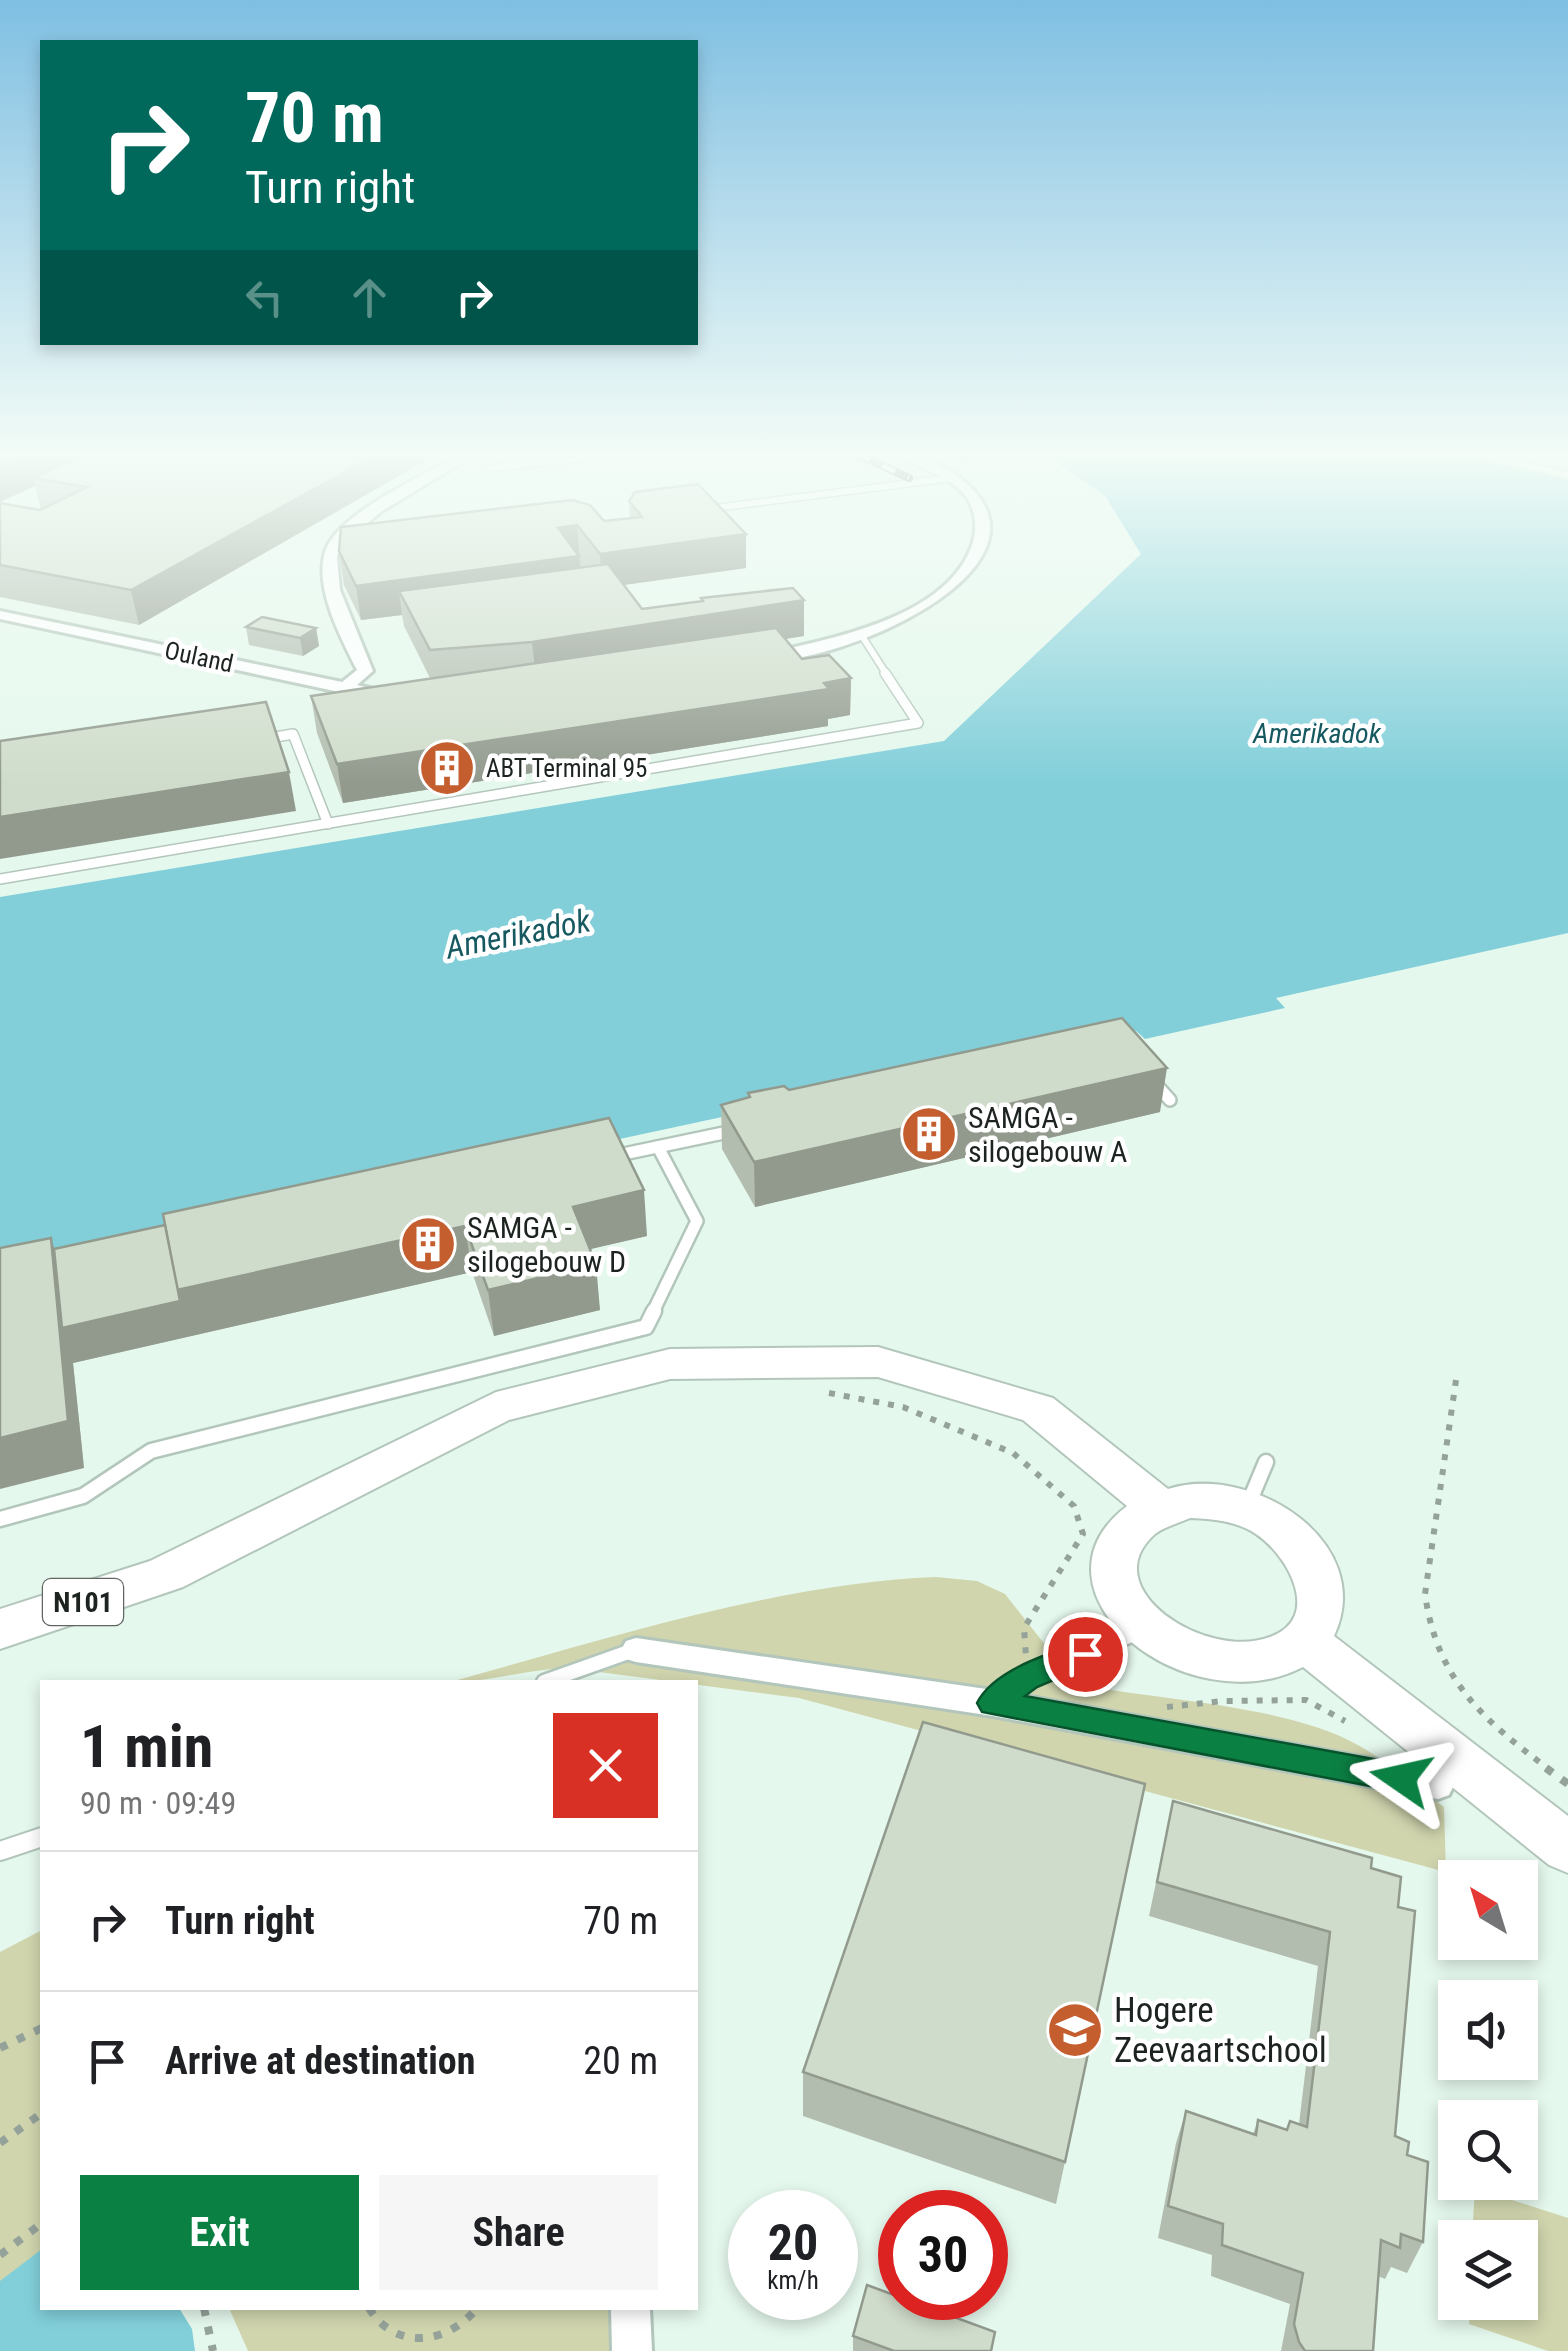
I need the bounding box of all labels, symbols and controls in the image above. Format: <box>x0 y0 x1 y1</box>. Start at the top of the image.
text: 70 m <box>245 77 384 159</box>
icon: right <box>80 80 210 210</box>
text: Turn right <box>245 161 415 214</box>
icon: left <box>237 270 292 325</box>
icon: ahead <box>342 270 397 325</box>
icon: right <box>447 270 502 325</box>
street label: Ouland <box>162 636 236 678</box>
water label: Amerikadok <box>1252 717 1382 750</box>
building icon: ABT Terminal 95 <box>417 738 477 798</box>
place label: ABT Terminal 95 <box>486 754 647 783</box>
water label: Amerikadok <box>441 901 594 967</box>
place label: SAMGA - silogebouw A <box>968 1100 1127 1169</box>
building icon: SAMGA - silogebouw A <box>899 1104 959 1164</box>
place label: SAMGA - silogebouw D <box>467 1210 626 1279</box>
building icon: SAMGA - silogebouw D <box>398 1214 458 1274</box>
road number: N101 <box>43 1579 123 1625</box>
pin <box>1043 1612 1128 1697</box>
icon: arrive <box>1058 1627 1113 1682</box>
text: 1 min <box>80 1711 213 1782</box>
button: close <box>553 1713 658 1818</box>
position arrow <box>1349 1726 1453 1830</box>
text: 90 m · 09:49 <box>80 1784 236 1822</box>
north arrow <box>1438 1860 1538 1960</box>
map controls <box>1438 1860 1538 2320</box>
icon: right <box>80 1894 135 1949</box>
text: Turn right <box>165 1899 315 1943</box>
text: 70 m <box>583 1899 658 1943</box>
button: sound <box>1438 1980 1538 2080</box>
place label: Hogere Zeevaartschool <box>1114 1990 1327 2071</box>
school or university icon: Hogere Zeevaartschool <box>1045 2000 1105 2060</box>
icon: arrive <box>80 2034 135 2089</box>
text: Arrive at destination <box>165 2039 475 2083</box>
text: 20 m <box>583 2039 658 2083</box>
button: search <box>1438 2100 1538 2200</box>
button: Exit <box>80 2175 359 2290</box>
button: Share <box>379 2175 658 2290</box>
speed limit sign: 30 <box>878 2190 1008 2320</box>
text: 20 <box>768 2214 818 2272</box>
button: layers <box>1438 2220 1538 2320</box>
text: km/h <box>767 2266 819 2295</box>

